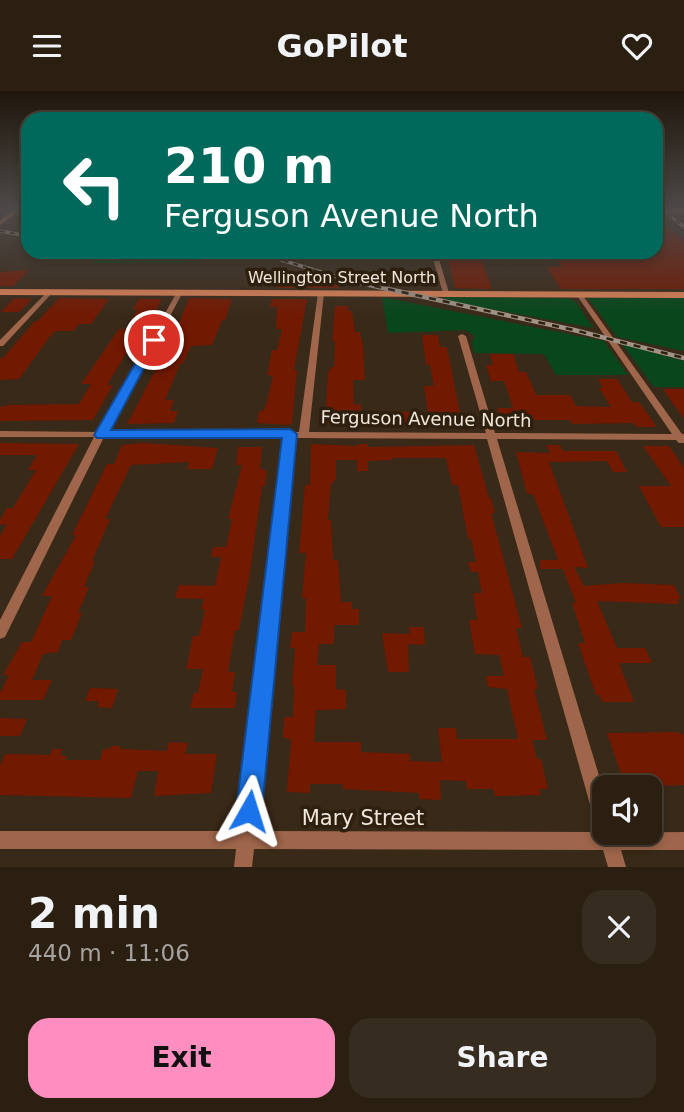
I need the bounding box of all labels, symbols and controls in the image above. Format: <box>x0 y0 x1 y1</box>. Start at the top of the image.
icon: menu <box>28 27 66 65</box>
text: GoPilot <box>277 27 407 65</box>
icon: heart <box>618 27 656 65</box>
text: 210 m <box>164 138 334 195</box>
icon: left <box>49 140 140 231</box>
text: Ferguson Avenue North <box>164 197 539 235</box>
street label: Wellington Street North <box>248 268 436 287</box>
pin <box>124 310 184 370</box>
icon: arrive <box>135 321 173 359</box>
street label: Ferguson Avenue North <box>320 406 532 431</box>
position arrow <box>212 774 286 848</box>
map controls <box>592 775 662 845</box>
button: sound <box>592 775 662 845</box>
street label: Mary Street <box>302 806 424 830</box>
text: 2 min <box>28 889 160 938</box>
button: close <box>582 890 656 964</box>
text: 440 m · 11:06 <box>28 940 190 966</box>
button: Exit <box>28 1018 335 1098</box>
button: Share <box>349 1018 656 1098</box>

